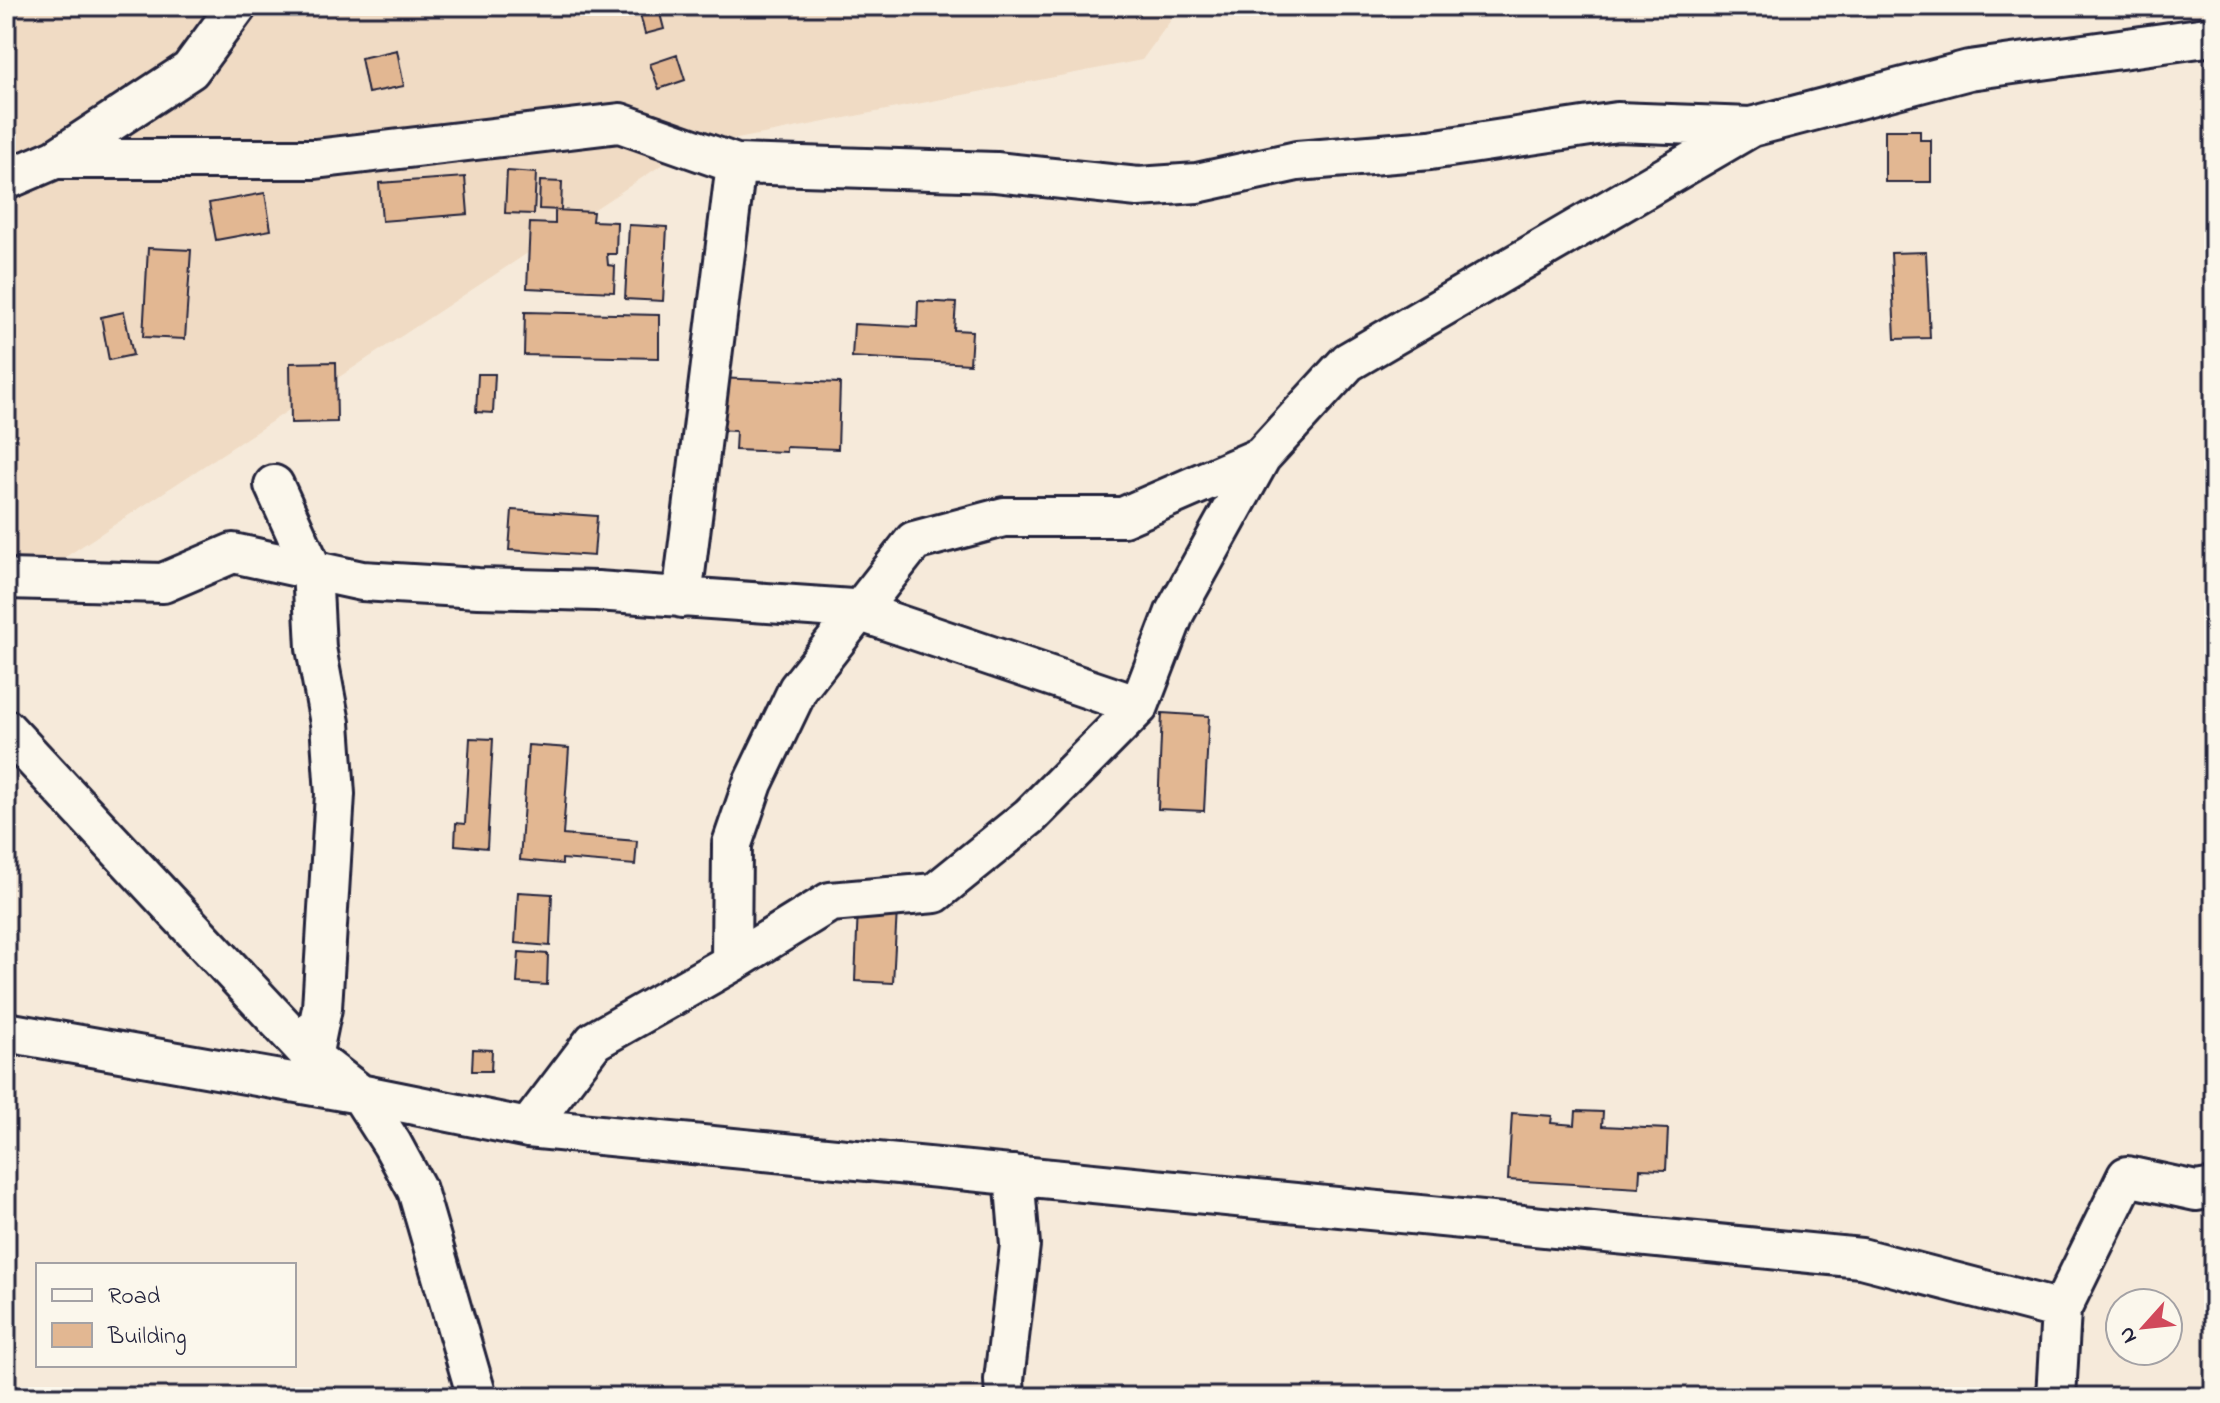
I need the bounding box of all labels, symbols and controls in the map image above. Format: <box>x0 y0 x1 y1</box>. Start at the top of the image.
legend <box>36 1263 296 1367</box>
text: Road <box>108 1280 161 1315</box>
north arrow <box>2104 1287 2184 1367</box>
text: Building <box>107 1320 187 1355</box>
text: N <box>2111 1321 2146 1349</box>

